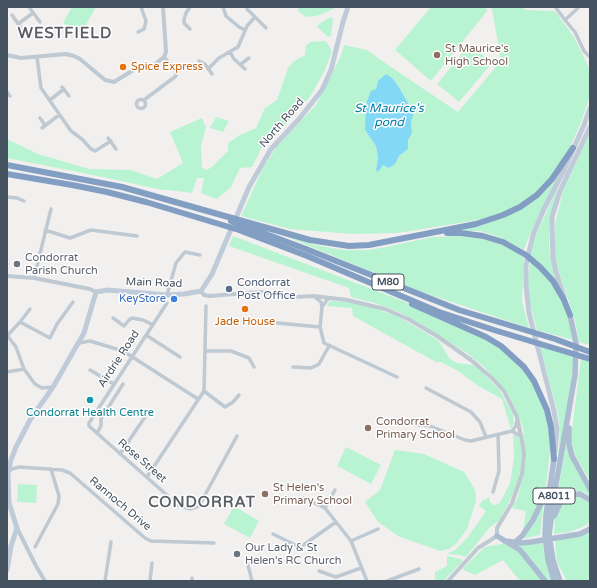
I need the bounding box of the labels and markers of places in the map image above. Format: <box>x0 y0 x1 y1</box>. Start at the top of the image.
place label: St Maurice's High School <box>445 42 509 68</box>
marker: St Maurice's High School <box>432 50 442 60</box>
place label: Spice Express <box>131 60 203 74</box>
marker: Spice Express <box>118 62 128 72</box>
place label: Condorrat Parish Church <box>25 251 98 277</box>
marker: Condorrat Parish Church <box>12 259 22 269</box>
place label: Condorrat Post Office <box>237 276 296 302</box>
marker: Condorrat Post Office <box>224 284 234 294</box>
place label: KeyStore <box>119 292 166 306</box>
marker: KeyStore <box>169 294 179 304</box>
marker: Jade House <box>240 304 250 314</box>
place label: Jade House <box>215 315 275 329</box>
marker: Condorrat Health Centre <box>85 395 95 405</box>
place label: Condorrat Health Centre <box>26 406 154 420</box>
place label: Condorrat Primary School <box>376 415 455 441</box>
marker: Condorrat Primary School <box>363 423 373 433</box>
place label: St Helen's Primary School <box>273 481 352 507</box>
marker: St Helen's Primary School <box>260 489 270 499</box>
place label: Our Lady & St Helen's RC Church <box>245 541 342 567</box>
marker: Our Lady & St Helen's RC Church <box>232 549 242 559</box>

